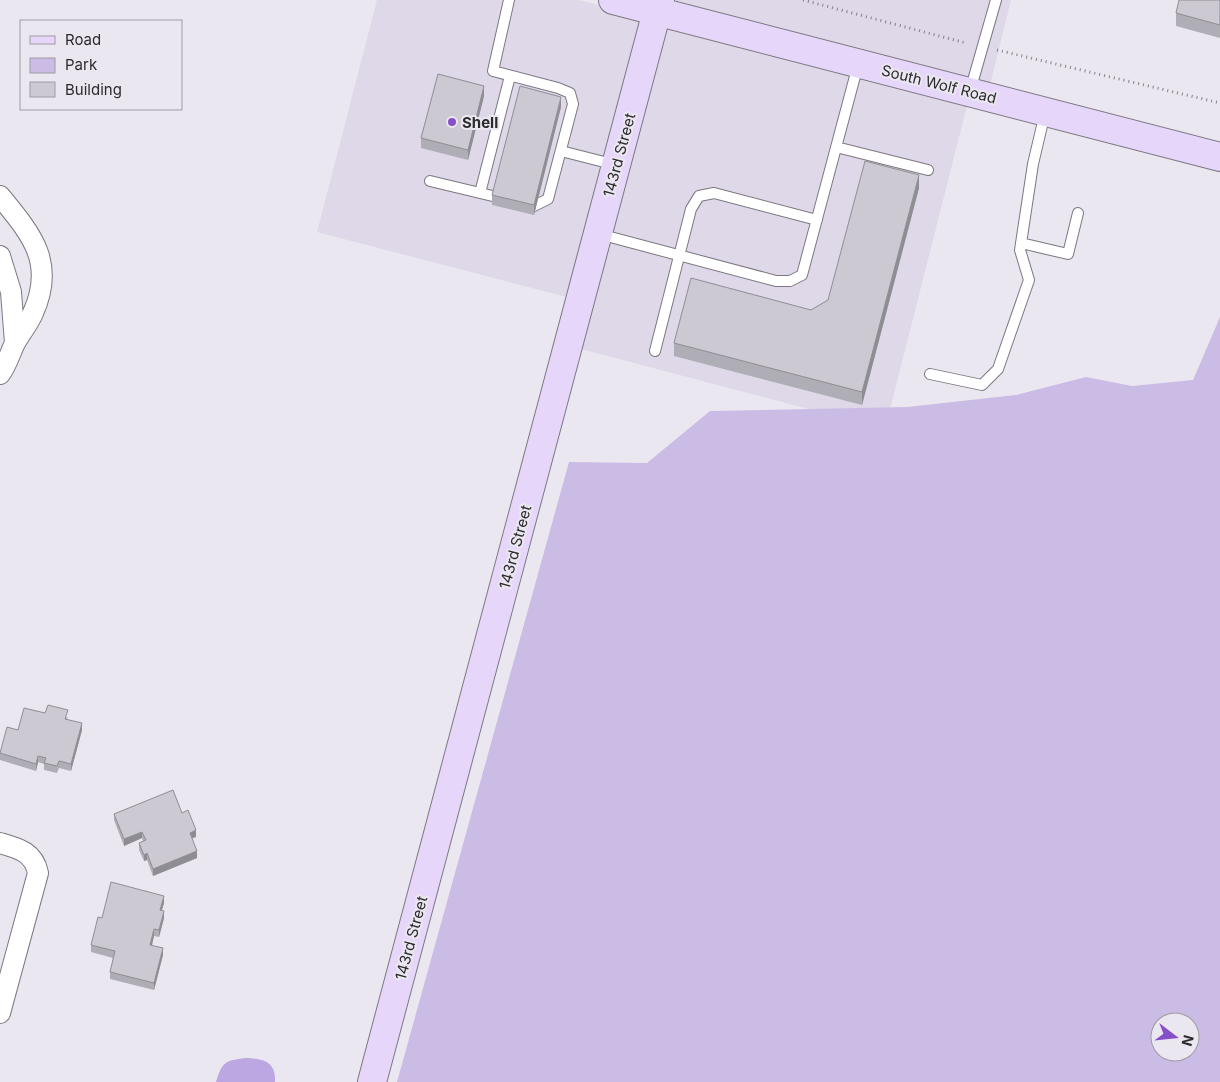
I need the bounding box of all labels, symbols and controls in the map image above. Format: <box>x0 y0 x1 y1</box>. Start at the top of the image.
legend <box>20 20 182 110</box>
text: Road <box>65 30 101 49</box>
text: Park <box>65 55 98 74</box>
street label: South Wolf Road <box>879 60 999 108</box>
text: Building <box>65 80 122 99</box>
street label: 143rd Street <box>599 111 639 199</box>
place label: Shell <box>462 113 498 132</box>
marker: Shell <box>446 116 458 128</box>
street label: 143rd Street <box>495 503 535 591</box>
street label: 143rd Street <box>391 894 431 982</box>
north arrow <box>1150 1012 1200 1062</box>
text: N <box>1178 1033 1198 1048</box>

